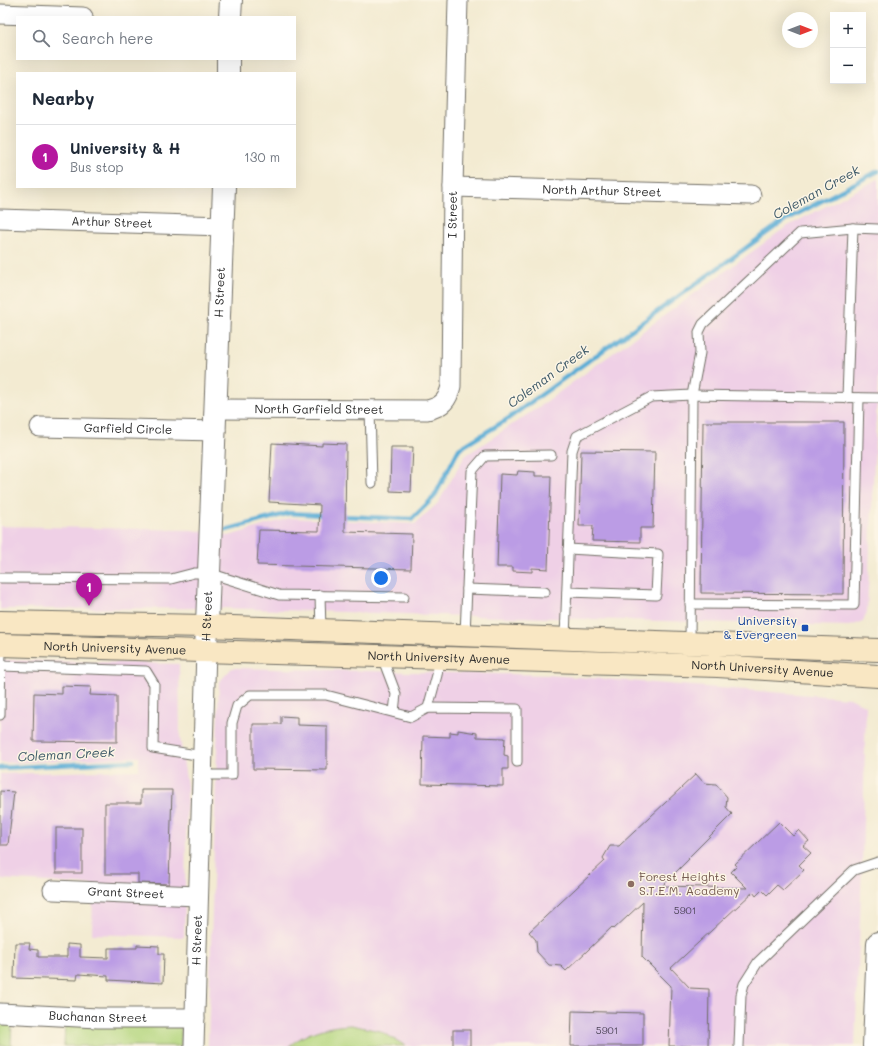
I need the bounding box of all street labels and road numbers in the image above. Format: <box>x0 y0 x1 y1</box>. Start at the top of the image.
street label: North Arthur Street <box>542 180 662 200</box>
street label: I Street <box>443 191 460 238</box>
street label: Arthur Street <box>71 212 153 231</box>
street label: H Street <box>210 267 228 318</box>
street label: North Garfield Street <box>255 400 383 417</box>
street label: Garfield Circle <box>84 419 172 437</box>
street label: H Street <box>197 590 215 642</box>
street label: North University Avenue <box>43 637 186 657</box>
street label: North University Avenue <box>367 647 510 667</box>
street label: North University Avenue <box>691 656 834 680</box>
street label: Grant Street <box>87 882 164 902</box>
street label: H Street <box>187 914 205 966</box>
street label: Buchanan Street <box>48 1007 147 1025</box>

